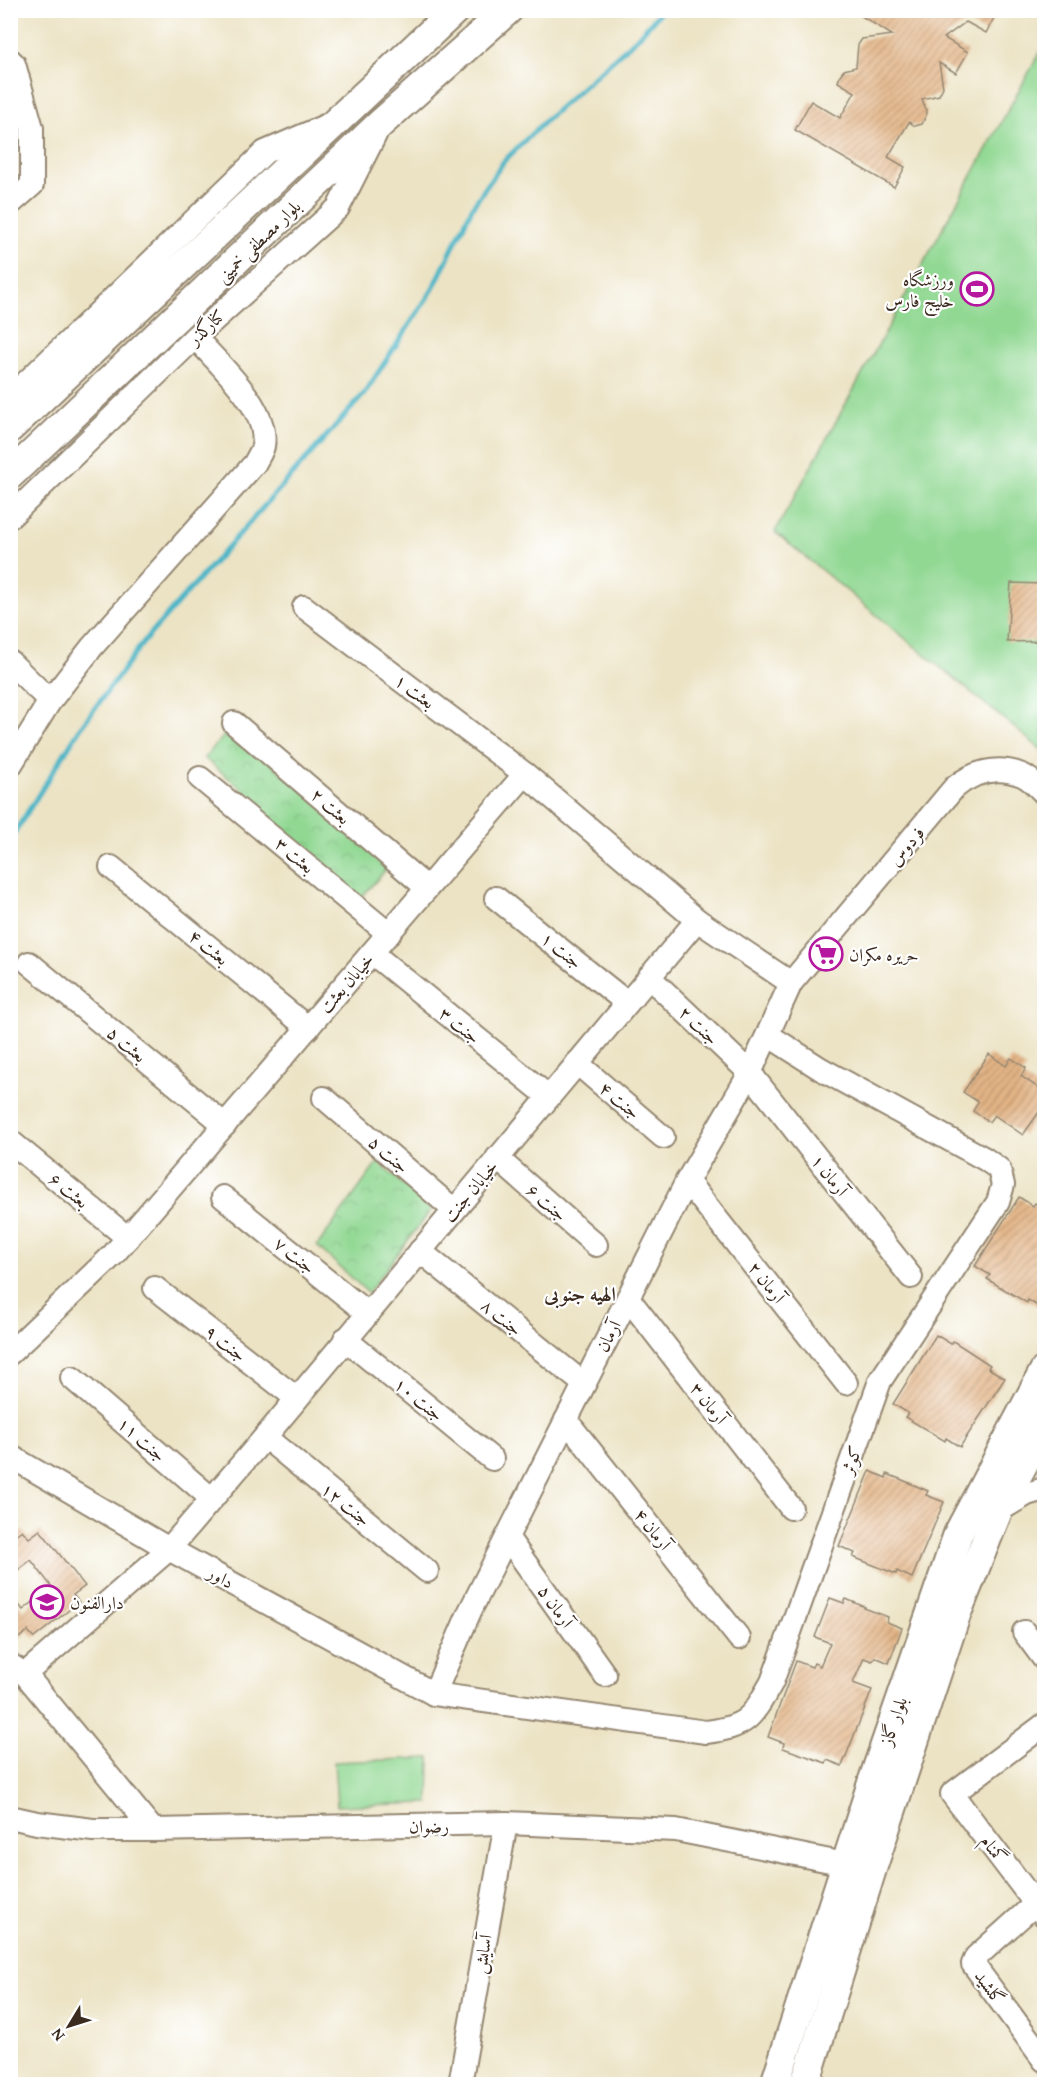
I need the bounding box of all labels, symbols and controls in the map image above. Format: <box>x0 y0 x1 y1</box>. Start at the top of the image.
street label: بلوار مصطفی خمینی <box>209 193 307 289</box>
place label: ورزشگاه خلیج فارس <box>885 266 954 317</box>
sports icon: ورزشگاه خلیج فارس <box>959 271 995 307</box>
street label: کنارگذر <box>180 303 231 353</box>
street label: بعثت ۱ <box>389 667 441 715</box>
street label: بعثت ۲ <box>305 781 357 831</box>
street label: فردوس <box>881 820 931 872</box>
street label: بعثت ۳ <box>269 830 321 880</box>
street label: بعثت ۴ <box>183 922 235 972</box>
street label: جنت ۱ <box>535 925 589 975</box>
supermarket icon: حریره مکران <box>808 936 844 972</box>
place label: حریره مکران <box>849 941 919 968</box>
street label: خیابان بعثت <box>312 947 380 1019</box>
street label: جنت ۲ <box>673 999 725 1051</box>
street label: جنت ۳ <box>433 1000 487 1050</box>
street label: بعثت ۵ <box>101 1019 153 1069</box>
street label: جنت ۴ <box>593 1075 647 1125</box>
street label: جنت ۵ <box>363 1129 415 1179</box>
street label: آرمان ۱ <box>805 1148 856 1203</box>
street label: خیابان جنت <box>436 1154 504 1228</box>
street label: بعثت ۶ <box>43 1165 95 1215</box>
street label: جنت ۶ <box>521 1177 573 1227</box>
street label: جنت ۷ <box>268 1230 322 1280</box>
street label: آرمان ۲ <box>742 1255 793 1310</box>
district label: الهیه جنوبی <box>543 1279 616 1309</box>
street label: جنت ۸ <box>475 1292 529 1342</box>
street label: آرمان <box>589 1314 628 1357</box>
street label: جنت ۹ <box>199 1318 253 1368</box>
street label: جنت ۱۰ <box>388 1371 450 1427</box>
street label: آرمان ۳ <box>684 1376 735 1431</box>
street label: جنت ۱۱ <box>112 1410 172 1468</box>
street label: کوثر <box>833 1442 869 1480</box>
street label: جنت ۱۲ <box>315 1476 377 1532</box>
street label: آرمان ۴ <box>628 1502 679 1557</box>
street label: داور <box>201 1558 239 1595</box>
street label: آرمان ۵ <box>531 1579 582 1635</box>
school or university icon: دارالفنون <box>29 1584 65 1620</box>
place label: دارالفنون <box>70 1589 124 1616</box>
street label: بلوار گاز <box>871 1693 914 1751</box>
street label: رضوان <box>409 1812 449 1840</box>
street label: گمنام <box>972 1829 1014 1871</box>
street label: آسایش <box>465 1930 499 1976</box>
street label: گلشید <box>968 1964 1012 2010</box>
north arrow <box>39 1996 99 2056</box>
text: N <box>44 2023 70 2047</box>

